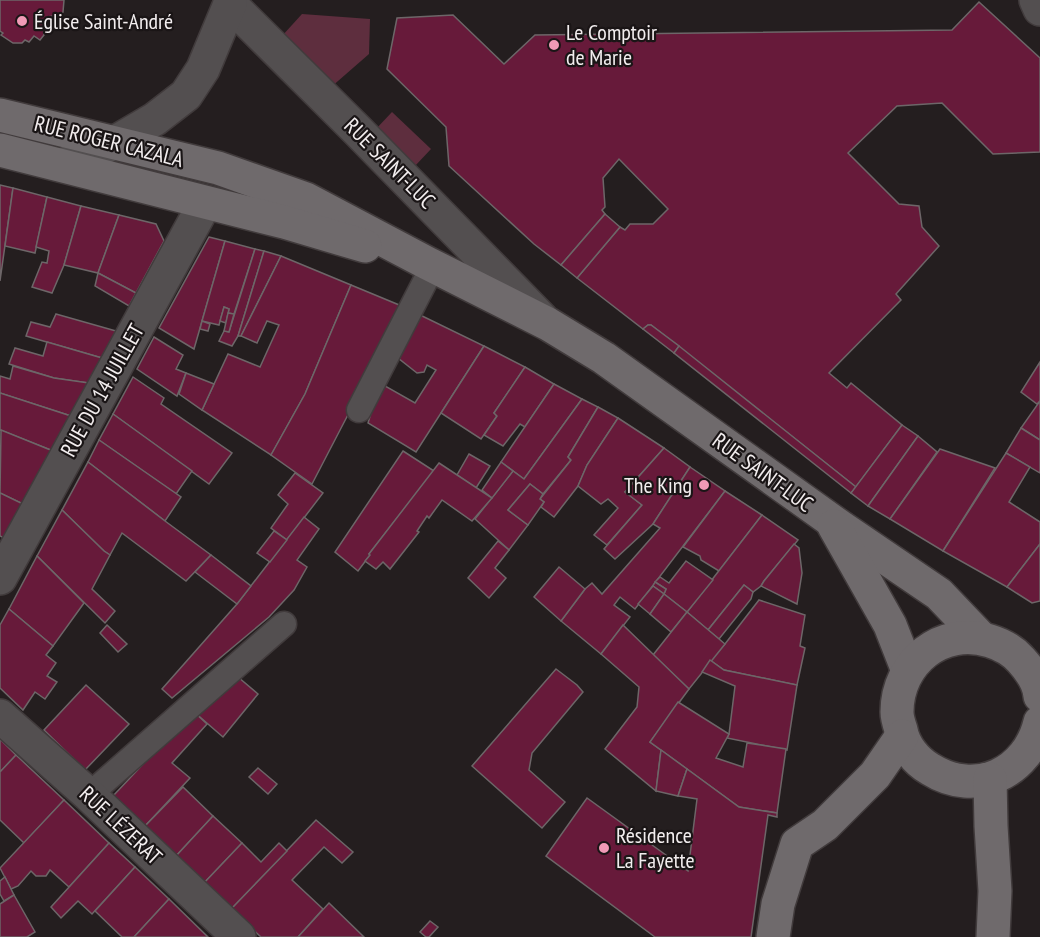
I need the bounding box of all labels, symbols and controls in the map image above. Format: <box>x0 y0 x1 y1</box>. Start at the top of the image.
place label: Église Saint-André <box>34 7 173 35</box>
marker: Église Saint-André <box>15 14 29 28</box>
place label: Le Comptoir de Marie <box>566 18 657 71</box>
marker: Le Comptoir de Marie <box>547 38 561 52</box>
street label: RUE ROGER CAZALA <box>32 109 187 173</box>
street label: RUE SAINT-LUC <box>339 112 441 214</box>
street label: RUE DU 14 JUILLET <box>54 318 150 461</box>
street label: RUE SAINT-LUC <box>707 426 819 518</box>
place label: The King <box>624 471 692 499</box>
marker: The King <box>697 478 711 492</box>
street label: RUE LÉZERAT <box>74 780 168 870</box>
place label: Résidence La Fayette <box>616 821 695 874</box>
marker: Résidence La Fayette <box>597 841 611 855</box>

